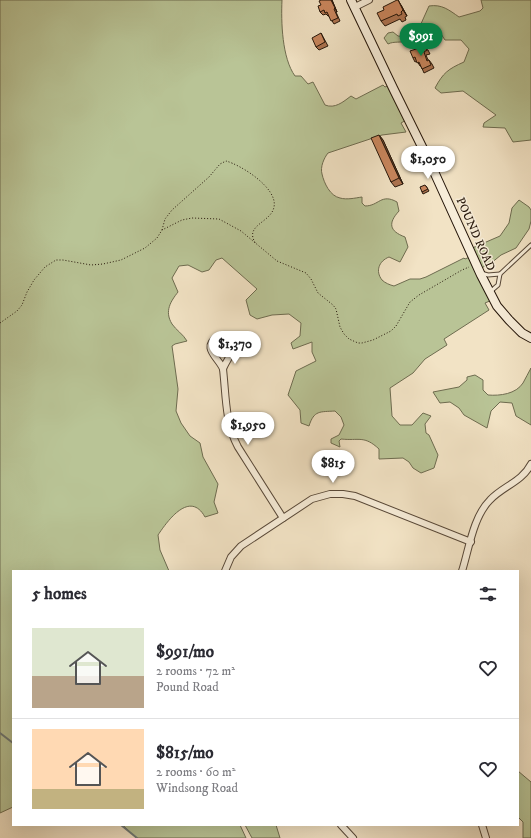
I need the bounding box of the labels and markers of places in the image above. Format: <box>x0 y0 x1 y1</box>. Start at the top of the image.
pin: $991 <box>397 23 445 57</box>
pin: $1,050 <box>395 146 461 180</box>
pin: $1,370 <box>202 331 268 365</box>
pin: $1,950 <box>215 412 281 446</box>
pin: $815 <box>309 450 357 484</box>

